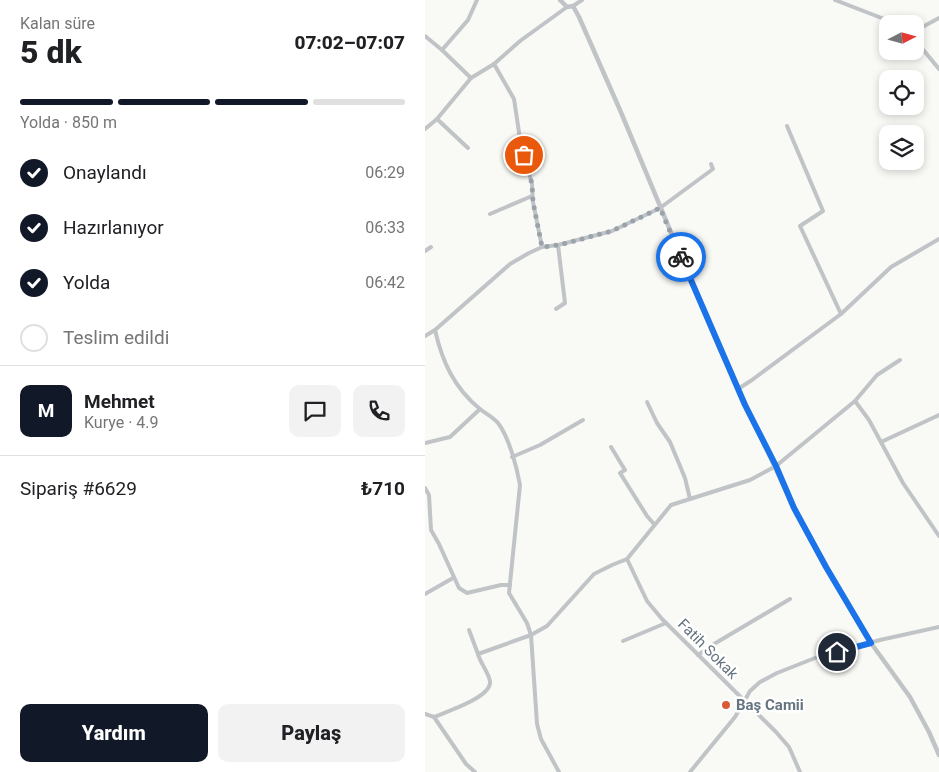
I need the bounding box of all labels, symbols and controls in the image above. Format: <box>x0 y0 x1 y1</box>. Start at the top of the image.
text: Kalan süre <box>20 14 95 33</box>
north arrow <box>879 15 924 60</box>
map controls <box>879 15 924 170</box>
text: 07:02–07:07 <box>294 31 405 54</box>
text: 5 dk <box>20 33 82 71</box>
button: locate <box>879 70 924 115</box>
text: Yolda · 850 m <box>20 113 117 132</box>
button: layers <box>879 125 924 170</box>
pin <box>503 134 545 176</box>
icon: bag <box>510 141 538 169</box>
icon: check <box>20 159 48 187</box>
text: Onaylandı <box>63 161 147 184</box>
text: 06:29 <box>365 163 405 182</box>
icon: check <box>20 214 48 242</box>
text: Hazırlanıyor <box>63 216 164 239</box>
text: 06:33 <box>365 218 405 237</box>
courier <box>656 232 706 282</box>
icon: bike <box>667 243 695 271</box>
icon: check <box>20 269 48 297</box>
text: Yolda <box>63 271 110 294</box>
text: 06:42 <box>365 273 405 292</box>
text: Teslim edildi <box>63 326 169 349</box>
button: chat <box>289 385 341 437</box>
button: phone <box>353 385 405 437</box>
text: Mehmet <box>84 390 155 413</box>
text: M <box>38 399 54 422</box>
text: Kurye · 4.9 <box>84 413 159 432</box>
text: Sipariş #6629 <box>20 477 137 500</box>
text: ₺710 <box>361 477 405 500</box>
street label: Fatih Sokak <box>674 615 742 683</box>
pin <box>816 631 858 673</box>
icon: home <box>823 638 851 666</box>
place label: Baş Camii <box>736 696 804 714</box>
marker: Baş Camii <box>720 699 732 711</box>
button: Yardım <box>20 704 208 762</box>
button: Paylaş <box>218 704 405 762</box>

